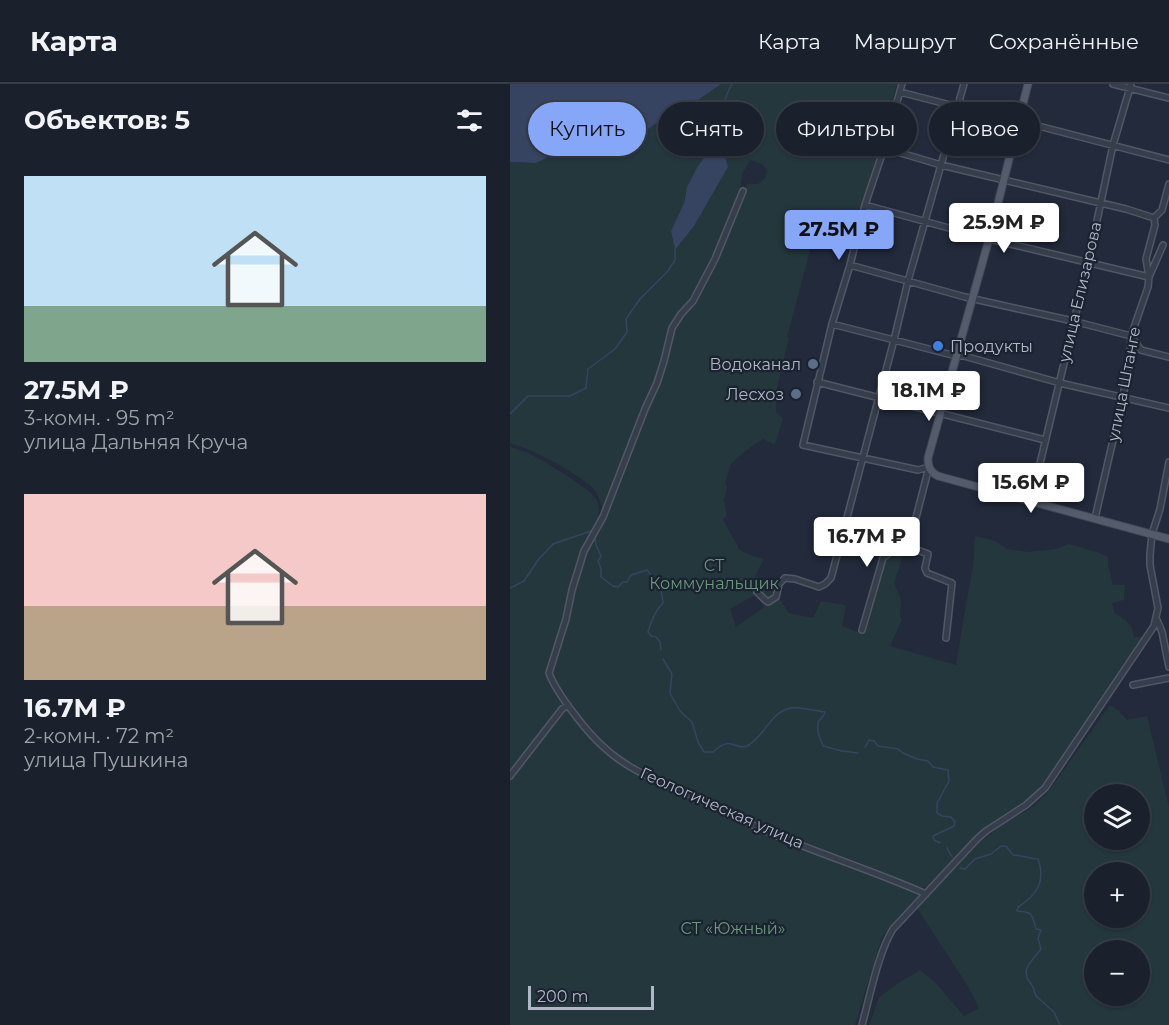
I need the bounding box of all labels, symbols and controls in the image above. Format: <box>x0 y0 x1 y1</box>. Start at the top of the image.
text: Карта <box>30 24 118 58</box>
text: Карта <box>758 29 821 54</box>
text: Маршрут <box>854 29 956 54</box>
text: Сохранённые <box>989 29 1139 54</box>
chip: Купить <box>528 102 646 156</box>
chip: Снять <box>658 102 764 156</box>
chip: Фильтры <box>776 102 917 156</box>
chip: Новое <box>929 102 1040 156</box>
text: Объектов: 5 <box>24 104 190 136</box>
icon: filters <box>453 104 486 137</box>
pin: 25.9M ₽ <box>949 203 1059 254</box>
pin: 27.5M ₽ <box>784 210 894 261</box>
text: 25.9M ₽ <box>963 210 1045 234</box>
icon: home <box>201 215 309 323</box>
text: 27.5M ₽ <box>799 217 879 241</box>
street label: улица Елизарова <box>1054 220 1105 365</box>
street label: улица Штанге <box>1103 325 1144 444</box>
place label: Продукты <box>950 337 1033 356</box>
marker: Продукты <box>931 339 945 353</box>
place label: Водоканал <box>710 355 801 374</box>
marker: Водоканал <box>806 357 820 371</box>
pin: 18.1M ₽ <box>874 371 984 422</box>
text: 27.5M ₽ <box>24 374 129 406</box>
text: 18.1M ₽ <box>892 378 966 402</box>
place label: Лесхоз <box>726 385 784 404</box>
marker: Лесхоз <box>789 387 803 401</box>
text: 3-комн. · 95 m² <box>24 406 175 430</box>
text: улица Дальняя Круча <box>24 430 248 454</box>
pin: 15.6M ₽ <box>976 463 1086 514</box>
text: 15.6M ₽ <box>992 470 1070 494</box>
pin: 16.7M ₽ <box>812 517 922 568</box>
text: 16.7M ₽ <box>828 524 906 548</box>
icon: home <box>201 533 309 641</box>
park label: СТ Коммунальщик <box>649 556 779 593</box>
text: 16.7M ₽ <box>24 692 126 724</box>
text: 2-комн. · 72 m² <box>24 724 174 748</box>
text: улица Пушкина <box>24 748 188 772</box>
street label: Геологическая улица <box>637 763 807 853</box>
map controls <box>1084 784 1150 1006</box>
button: layers <box>1084 784 1150 850</box>
button: + <box>1084 862 1150 928</box>
park label: СТ «Южный» <box>681 919 785 938</box>
button: − <box>1084 940 1150 1006</box>
scale bar <box>528 983 654 1010</box>
text: 200 m <box>537 987 588 1006</box>

